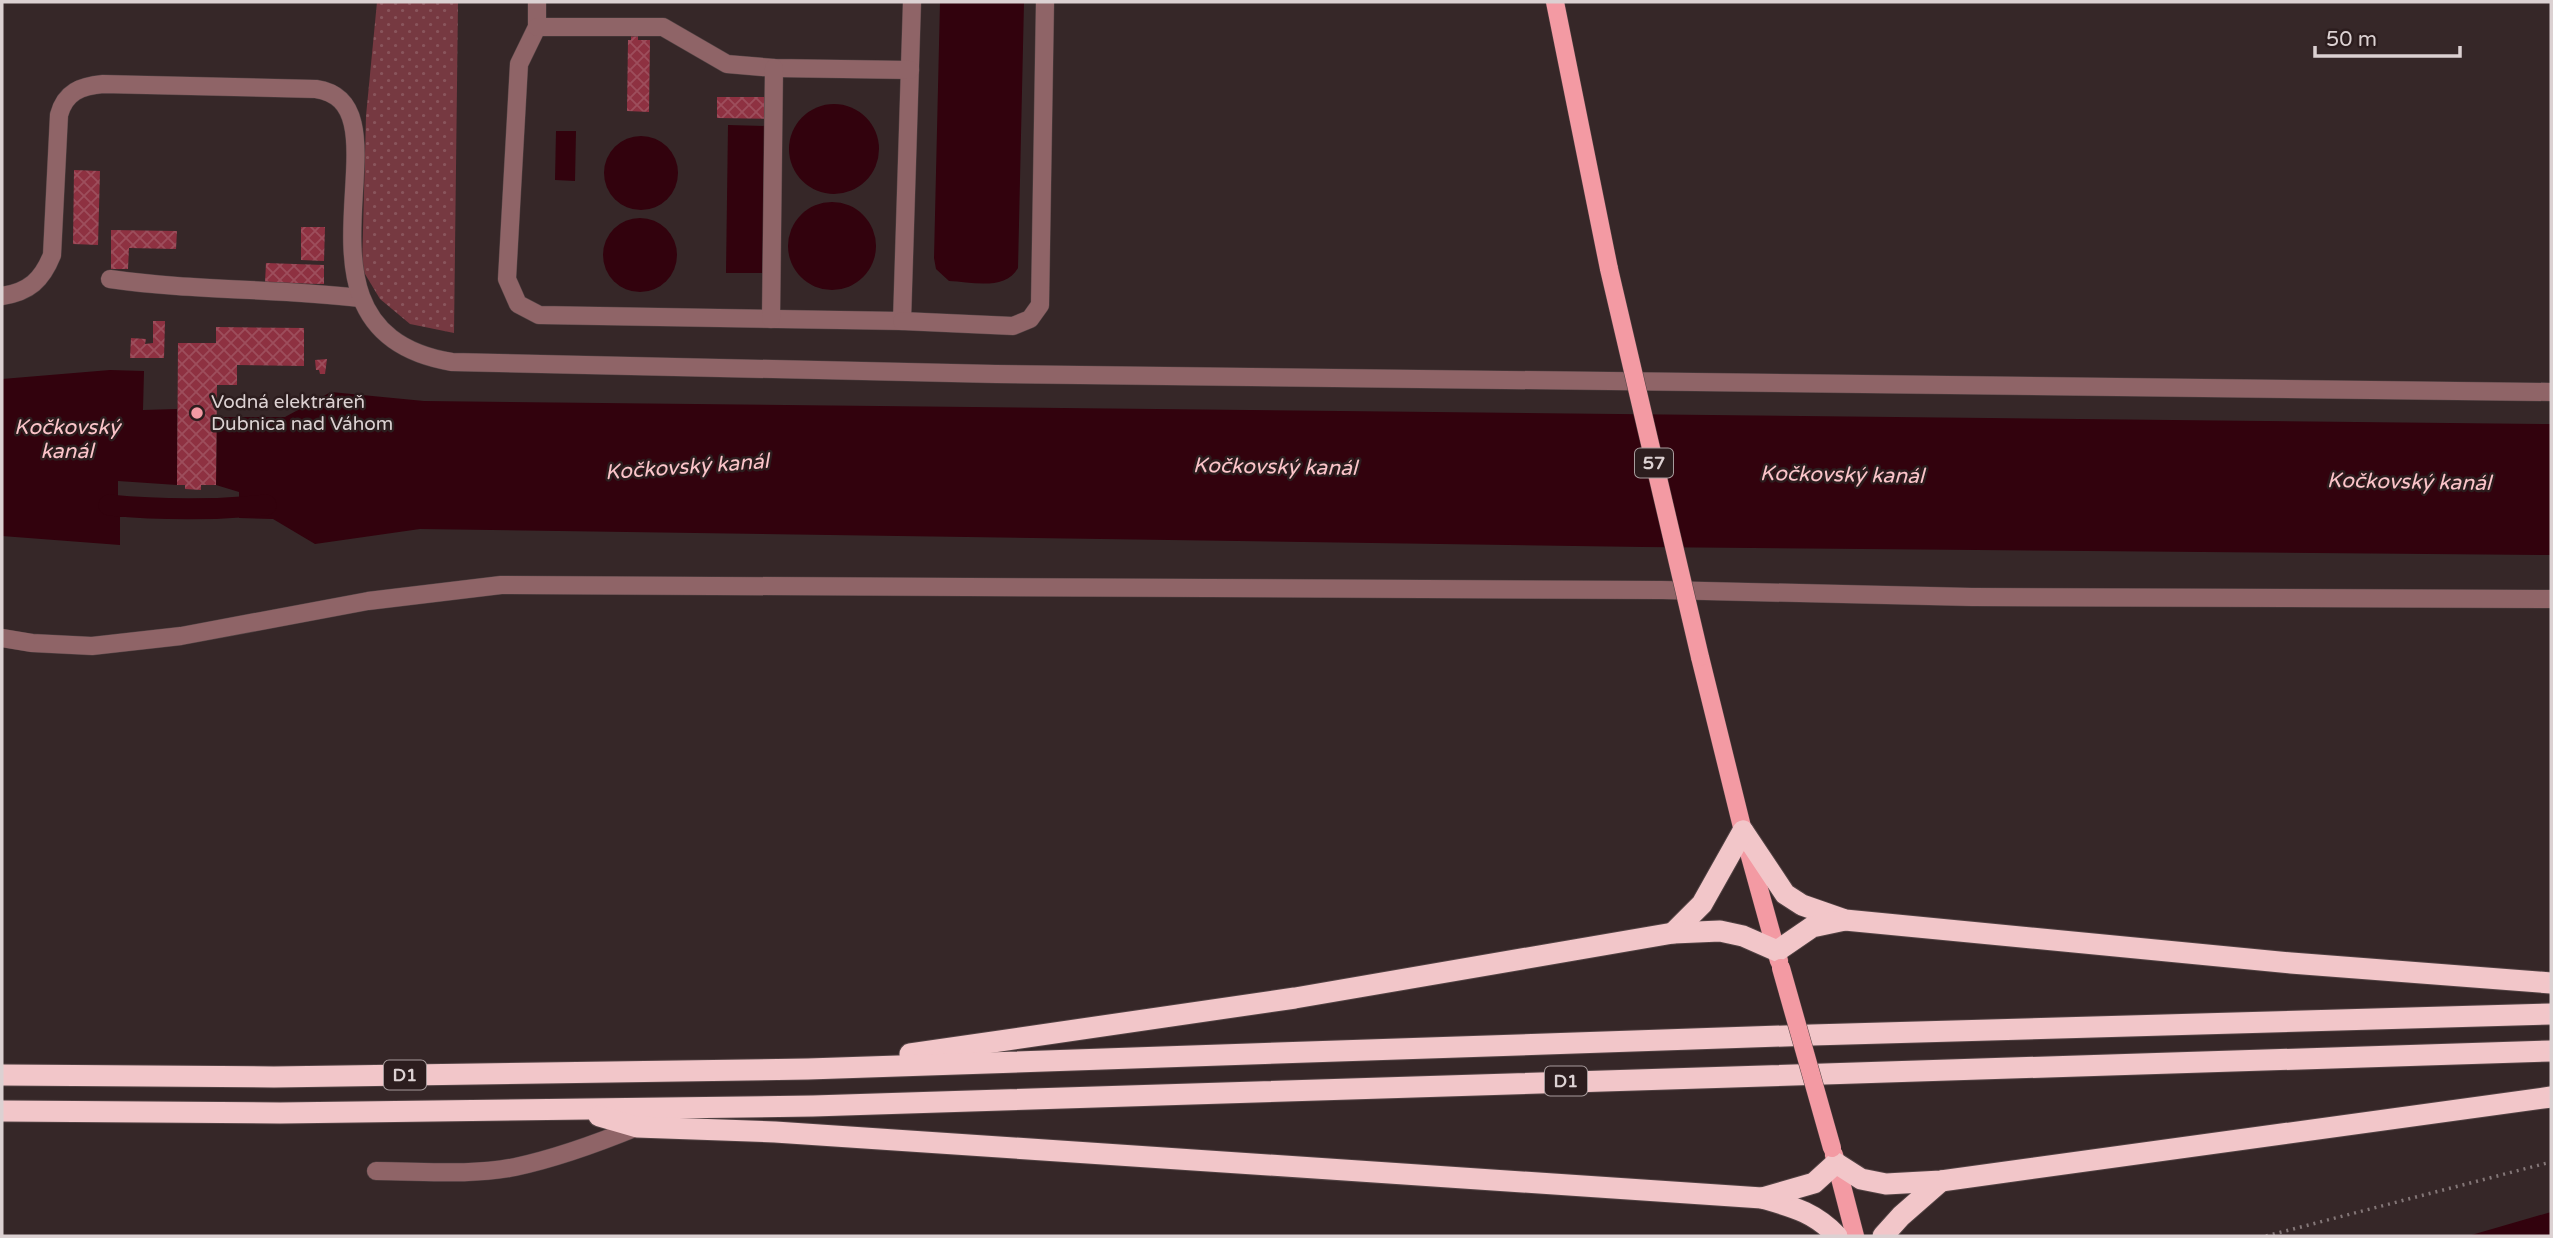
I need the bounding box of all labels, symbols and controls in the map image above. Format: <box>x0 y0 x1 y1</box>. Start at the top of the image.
scale bar <box>2315 14 2460 58</box>
text: 50 m <box>2326 27 2377 52</box>
place label: Vodná elektráreň Dubnica nad Váhom <box>211 391 393 435</box>
marker: Vodná elektráreň Dubnica nad Váhom <box>189 405 205 421</box>
water label: Kočkovský kanál <box>14 415 123 464</box>
road number: 57 <box>1635 448 1673 477</box>
water label: Kočkovský kanál <box>604 449 773 485</box>
water label: Kočkovský kanál <box>1193 453 1360 481</box>
water label: Kočkovský kanál <box>1760 461 1927 489</box>
water label: Kočkovský kanál <box>2327 468 2494 496</box>
road number: D1 <box>384 1060 426 1090</box>
road number: D1 <box>1545 1066 1587 1096</box>

